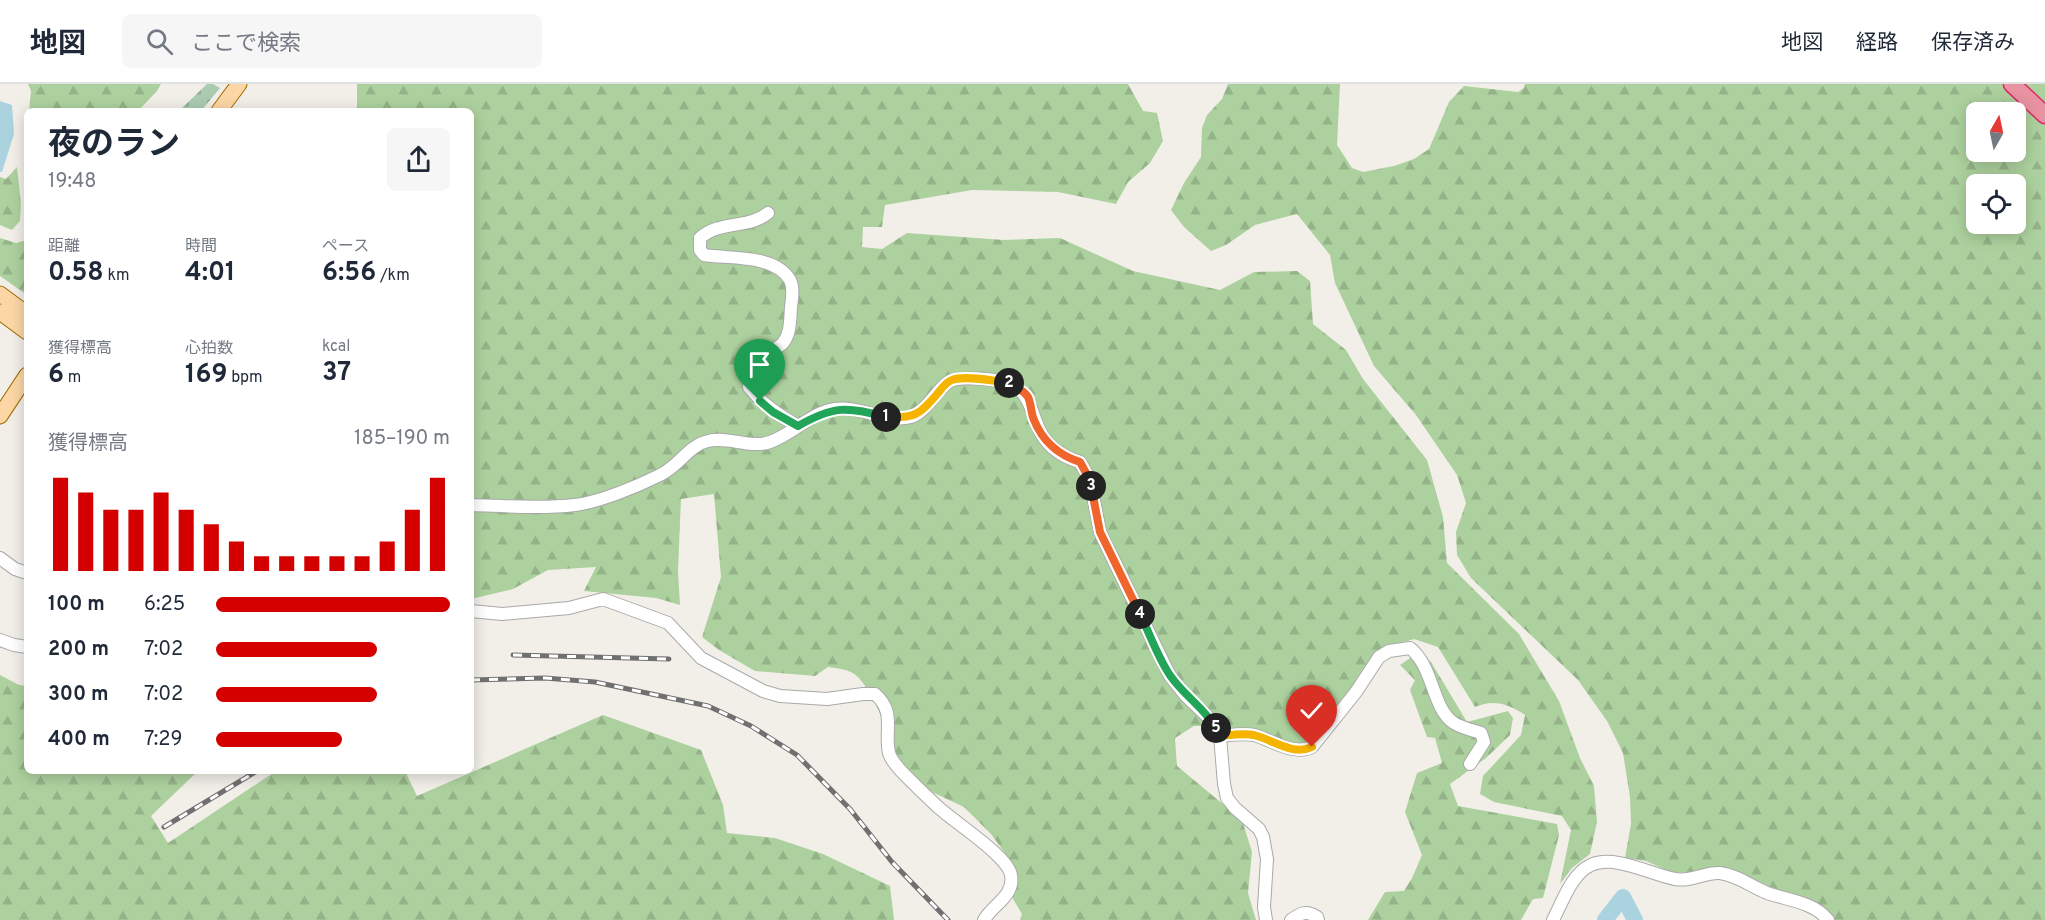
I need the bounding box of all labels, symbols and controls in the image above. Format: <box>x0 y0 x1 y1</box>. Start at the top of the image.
search box <box>122 14 542 68</box>
icon: search <box>143 25 176 58</box>
text: 地図 <box>30 27 86 63</box>
text: 地図 <box>1781 30 1823 57</box>
text: 経路 <box>1856 30 1898 57</box>
text: 保存済み <box>1931 30 2015 57</box>
text: ここで検索 <box>191 31 301 58</box>
north arrow <box>1966 102 2026 162</box>
map controls <box>1966 102 2026 234</box>
text: 夜のラン <box>48 125 180 167</box>
button: share <box>387 128 450 191</box>
text: 19:48 <box>48 169 97 195</box>
button: locate <box>1966 174 2026 234</box>
text: 距離 <box>48 237 80 257</box>
text: 時間 <box>185 237 217 257</box>
text: ペース <box>322 237 369 257</box>
text: 0.58 <box>48 257 104 290</box>
text: 4:01 <box>185 257 236 290</box>
text: 6:56 <box>322 257 376 290</box>
text: km <box>104 266 130 286</box>
text: /km <box>376 266 410 286</box>
text: kcal <box>322 337 350 357</box>
text: 獲得標高 <box>48 339 112 359</box>
text: 心拍数 <box>185 339 233 359</box>
pin <box>734 339 785 401</box>
icon: arrive <box>743 348 776 381</box>
text: 37 <box>322 357 351 390</box>
text: 6 <box>48 359 64 392</box>
text: 169 <box>185 359 227 392</box>
text: m <box>64 368 81 388</box>
text: bpm <box>227 368 263 388</box>
pin: 2 <box>994 368 1024 398</box>
text: 2 <box>1004 373 1014 393</box>
pin: 1 <box>871 402 901 432</box>
text: 1 <box>883 407 889 427</box>
text: 185–190 m <box>354 426 450 452</box>
text: 獲得標高 <box>48 431 128 457</box>
pin: 3 <box>1076 471 1106 501</box>
text: 3 <box>1086 476 1096 496</box>
text: 100 m <box>48 592 105 618</box>
text: 6:25 <box>144 592 185 618</box>
pin: 4 <box>1125 599 1155 629</box>
text: 4 <box>1135 604 1145 624</box>
text: 200 m <box>48 637 109 663</box>
text: 7:02 <box>144 637 183 663</box>
text: 300 m <box>48 682 109 708</box>
text: 7:02 <box>144 682 183 708</box>
pin <box>1286 685 1337 747</box>
icon: check <box>1295 694 1328 727</box>
pin: 5 <box>1201 713 1231 743</box>
text: 5 <box>1211 718 1221 738</box>
text: 400 m <box>48 727 110 753</box>
text: 7:29 <box>144 727 182 753</box>

